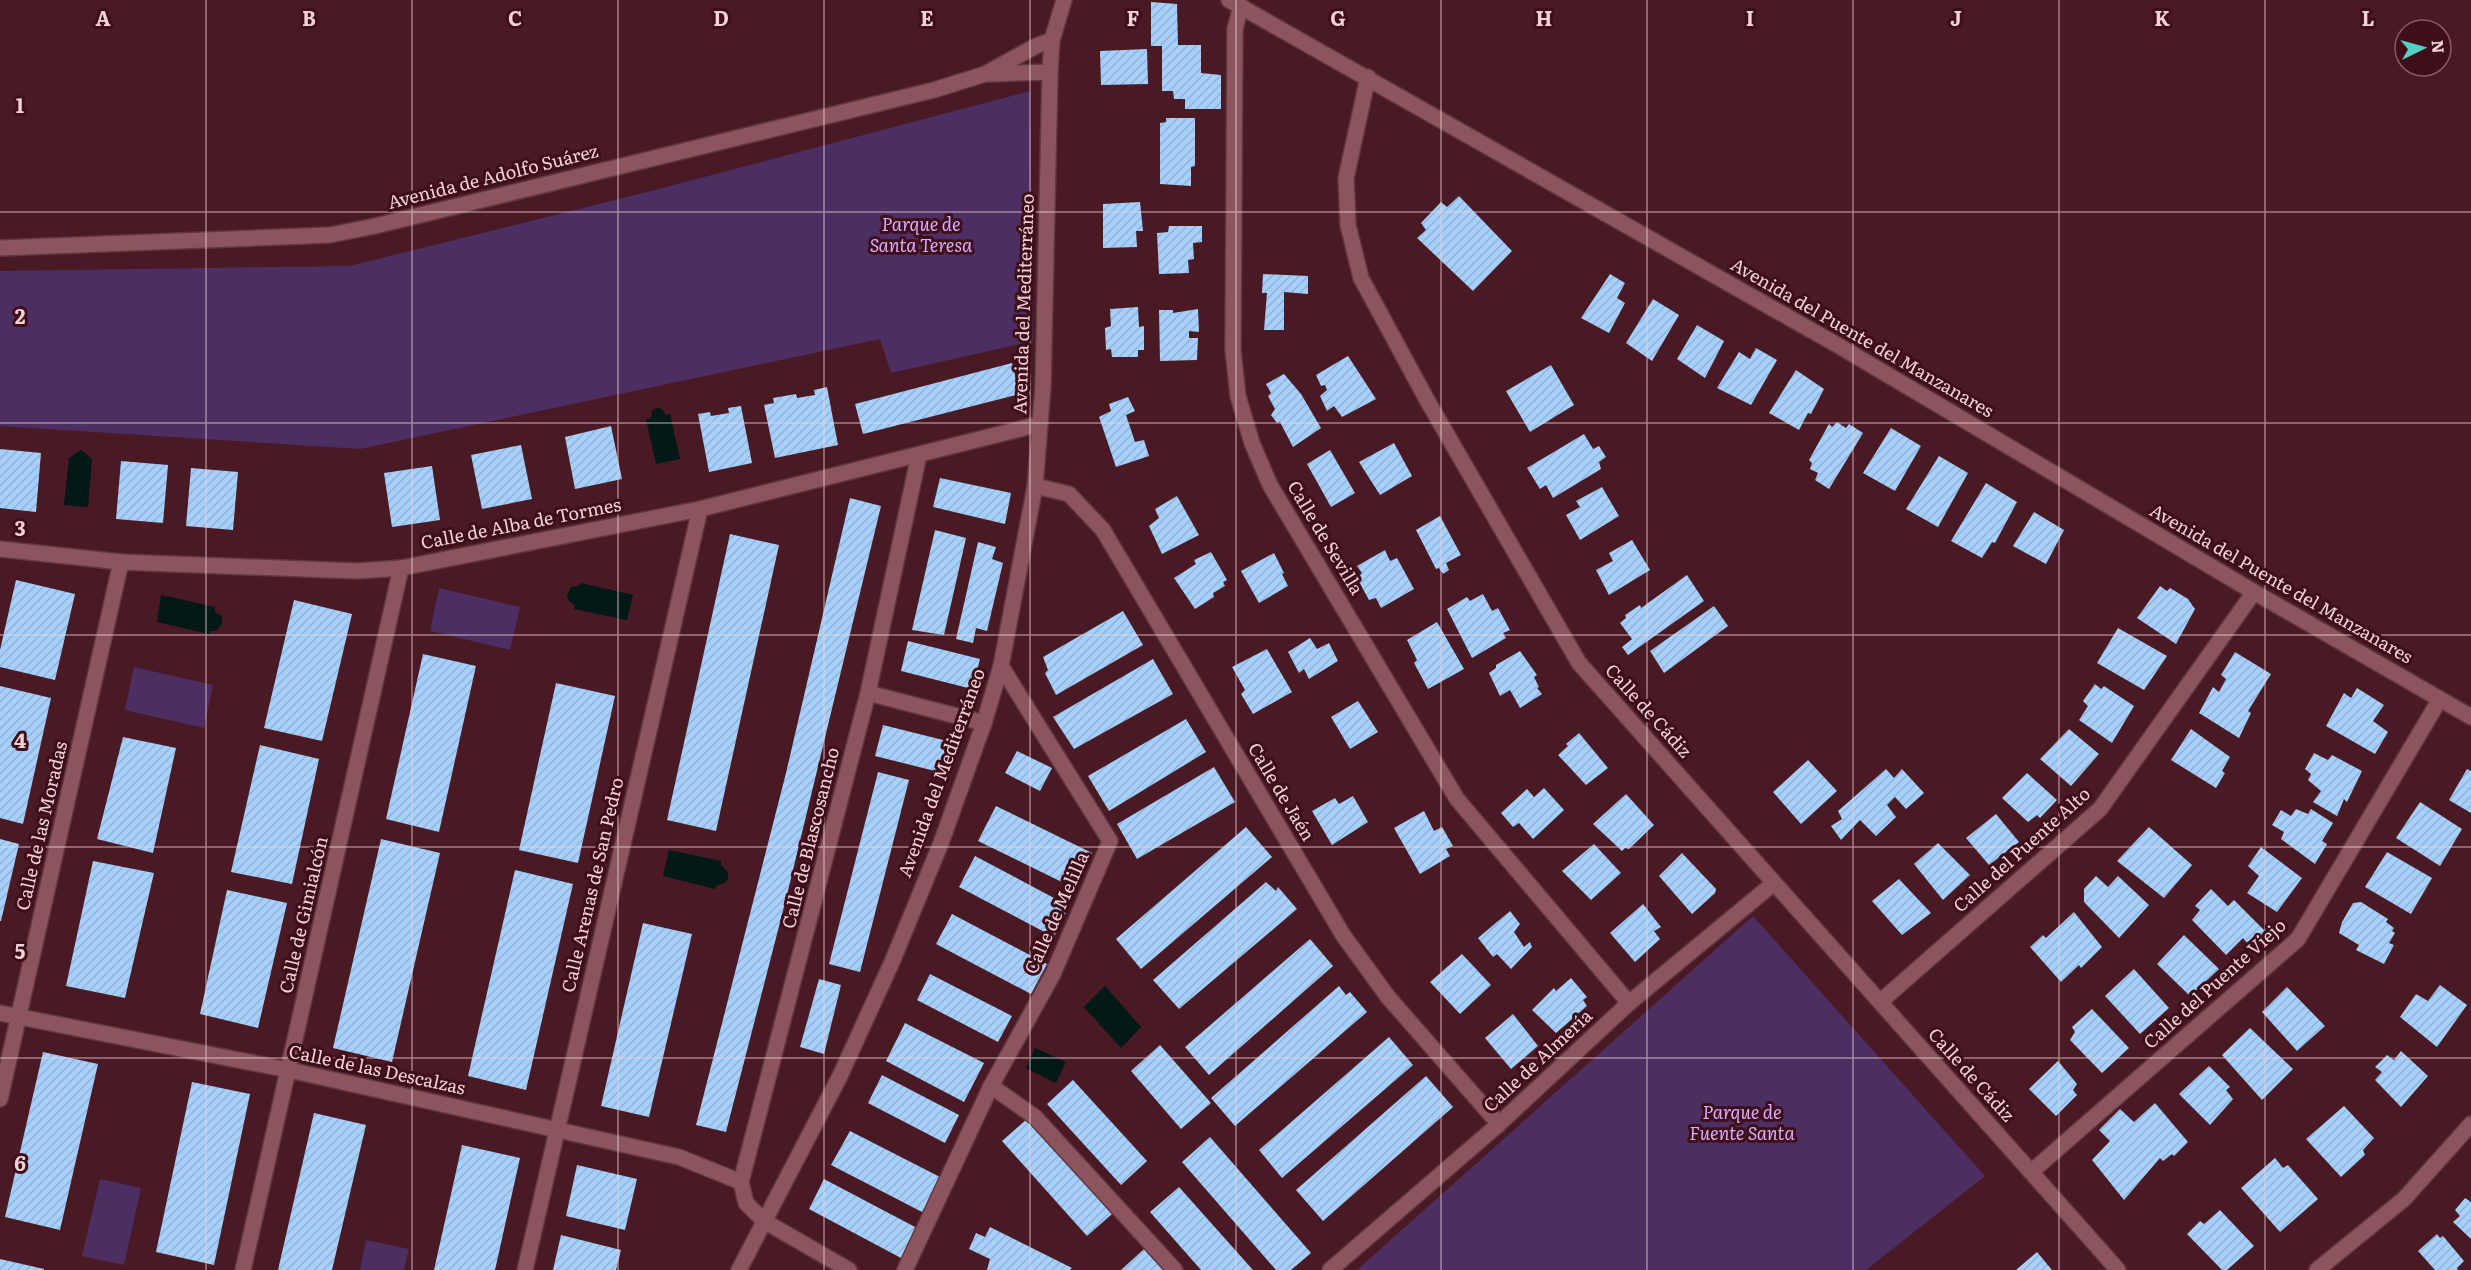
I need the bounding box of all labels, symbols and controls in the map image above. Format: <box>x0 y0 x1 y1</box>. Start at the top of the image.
text: A <box>95 2 111 32</box>
text: B <box>302 2 316 32</box>
text: C <box>508 2 522 32</box>
text: D <box>713 2 729 32</box>
text: E <box>920 2 934 32</box>
text: F <box>1127 2 1140 32</box>
text: G <box>1330 2 1346 32</box>
text: H <box>1536 2 1552 32</box>
text: I <box>1746 2 1754 32</box>
text: J <box>1950 2 1962 32</box>
text: K <box>2154 2 2170 32</box>
text: L <box>2362 2 2375 32</box>
north arrow <box>2393 18 2453 78</box>
text: N <box>2426 39 2451 54</box>
text: 1 <box>16 89 24 119</box>
street label: Avenida de Adolfo Suárez <box>385 136 601 215</box>
street label: Avenida del Mediterráneo <box>1005 193 1040 415</box>
park label: Parque de Santa Teresa <box>870 210 973 258</box>
street label: Avenida del Puente del Manzanares <box>1726 250 1999 423</box>
text: 2 <box>15 300 26 330</box>
street label: Calle de Sevilla <box>1282 475 1371 600</box>
street label: Calle de Alba de Tormes <box>418 490 623 555</box>
street label: Avenida del Puente del Manzanares <box>2145 496 2418 669</box>
text: 3 <box>14 512 26 542</box>
street label: Calle de Cádiz <box>1599 657 1699 763</box>
street label: Avenida del Mediterráneo <box>890 664 991 881</box>
text: 4 <box>14 724 26 754</box>
street label: Calle de Jaén <box>1242 737 1322 846</box>
street label: Calle de las Moradas <box>8 738 73 913</box>
street label: Calle de Blascosancho <box>774 744 845 931</box>
street label: Calle Arenas de San Pedro <box>554 775 629 995</box>
street label: Calle del Puente Alto <box>1946 780 2095 918</box>
street label: Calle de Gimialcón <box>271 833 334 996</box>
street label: Calle de Melilla <box>1017 847 1095 978</box>
street label: Calle del Puente Viejo <box>2137 911 2291 1054</box>
text: 5 <box>15 935 26 965</box>
street label: Calle de Almería <box>1476 1002 1598 1118</box>
street label: Calle de Cádiz <box>1922 1021 2022 1127</box>
street label: Calle de las Descalzas <box>286 1037 468 1100</box>
park label: Parque de Fuente Santa <box>1689 1098 1795 1146</box>
text: 6 <box>14 1147 26 1177</box>

